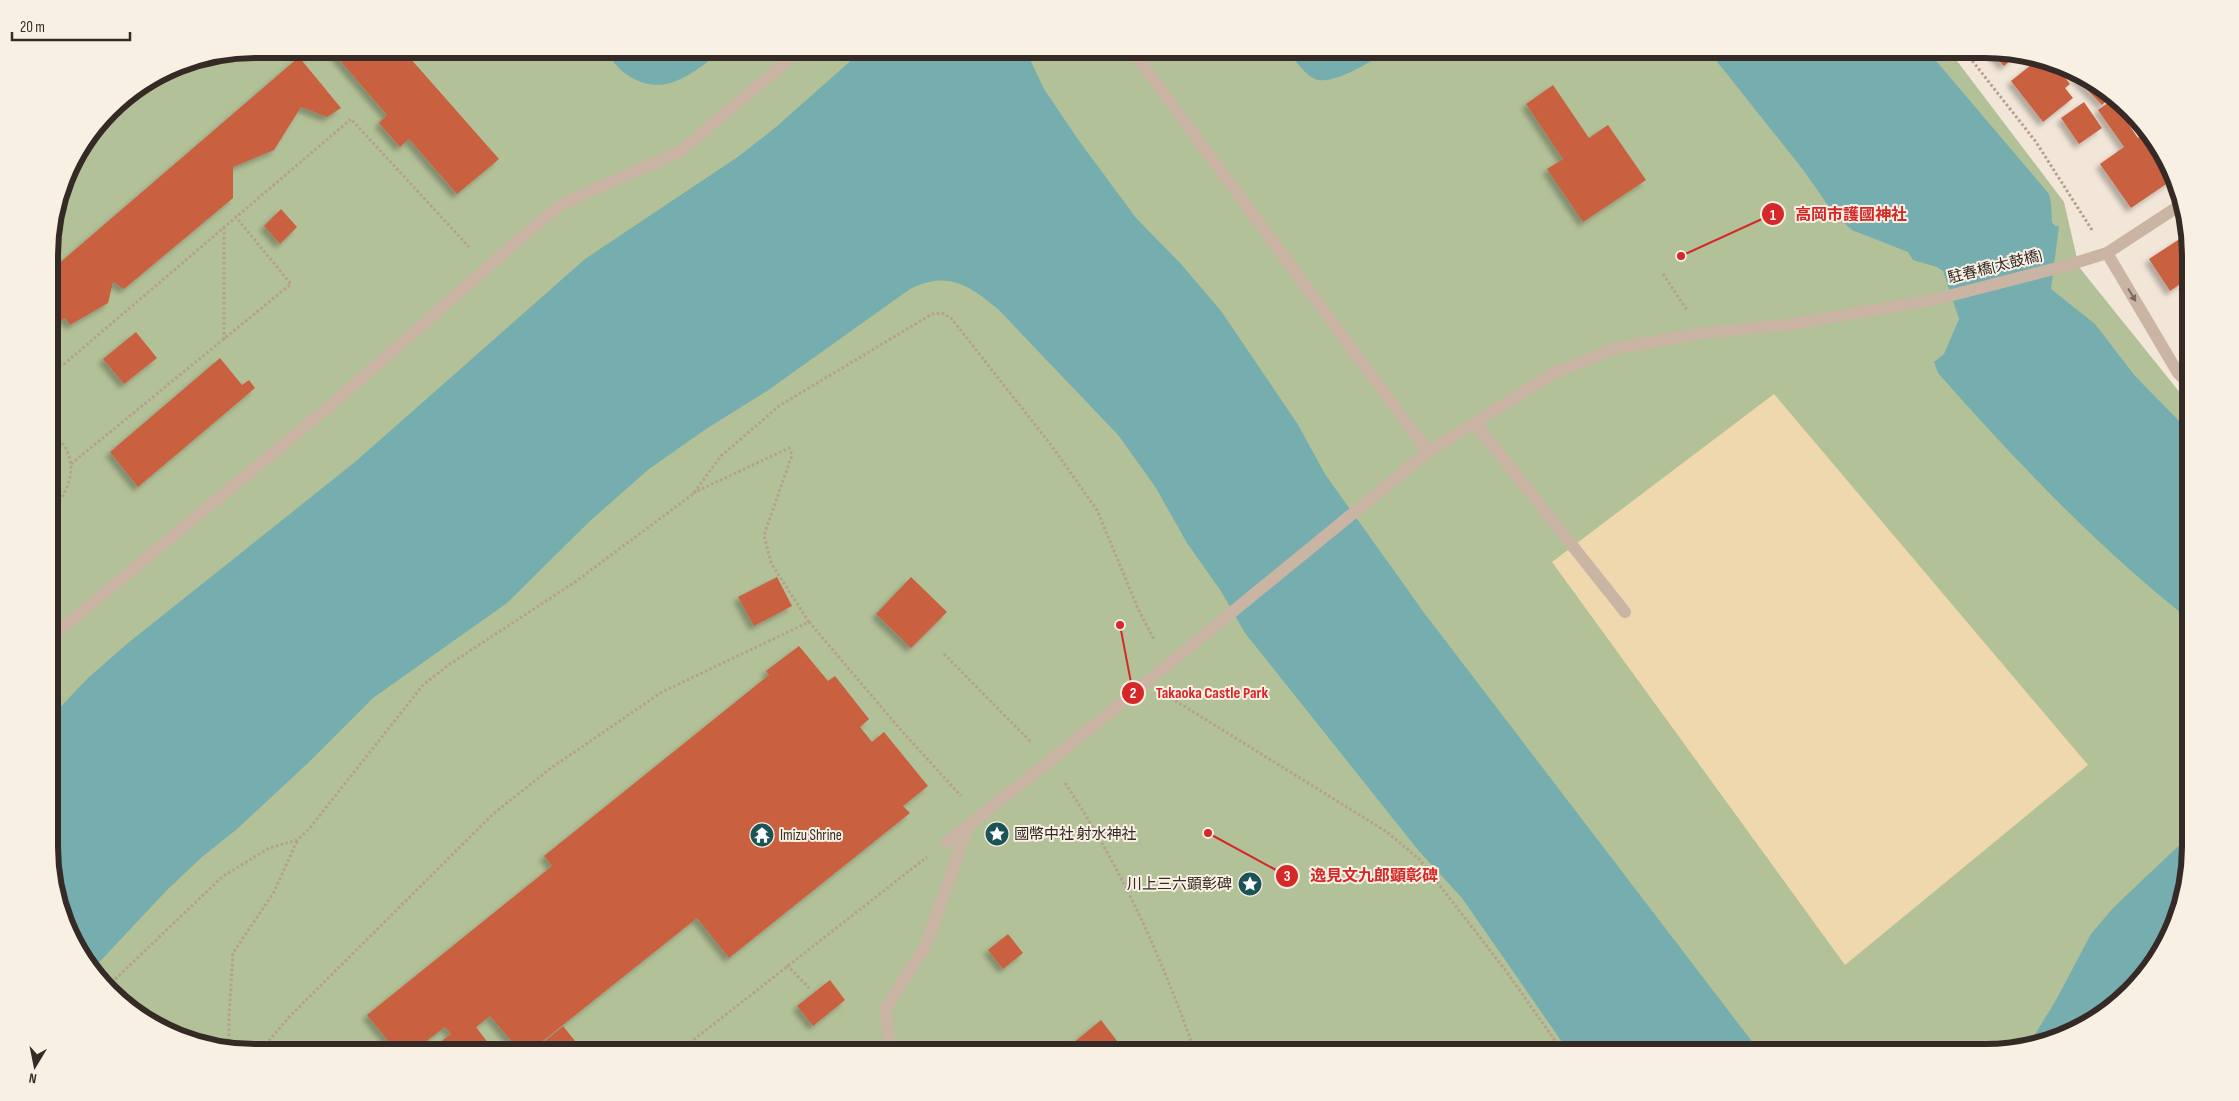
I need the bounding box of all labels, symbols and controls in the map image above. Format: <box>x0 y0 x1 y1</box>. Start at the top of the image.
scale bar <box>12 10 130 42</box>
text: 20 m <box>20 18 45 37</box>
callout: 高岡市護國神社 <box>1760 199 1917 230</box>
text: 高岡市護國神社 <box>1795 205 1907 225</box>
text: 1 <box>1770 206 1776 225</box>
street label: 駐春橋(太鼓橋) <box>1946 246 2044 288</box>
one-way arrow <box>2128 289 2137 302</box>
callout: Takaoka Castle Park <box>1120 677 1278 708</box>
text: 2 <box>1130 684 1136 703</box>
text: Takaoka Castle Park <box>1156 684 1268 703</box>
place icon: 國幣中社 射水神社 <box>984 821 1010 847</box>
temple icon: Imizu Shrine <box>749 822 775 848</box>
place label: 國幣中社 射水神社 <box>1014 825 1136 844</box>
place label: Imizu Shrine <box>780 826 842 845</box>
callout: 逸見文九郎顕彰碑 <box>1275 860 1448 891</box>
text: 3 <box>1284 867 1291 886</box>
text: 逸見文九郎顕彰碑 <box>1310 867 1438 886</box>
place icon: 川上三六顕彰碑 <box>1237 871 1263 897</box>
place label: 川上三六顕彰碑 <box>1127 875 1232 894</box>
north arrow <box>10 1041 60 1091</box>
text: N <box>28 1069 38 1087</box>

